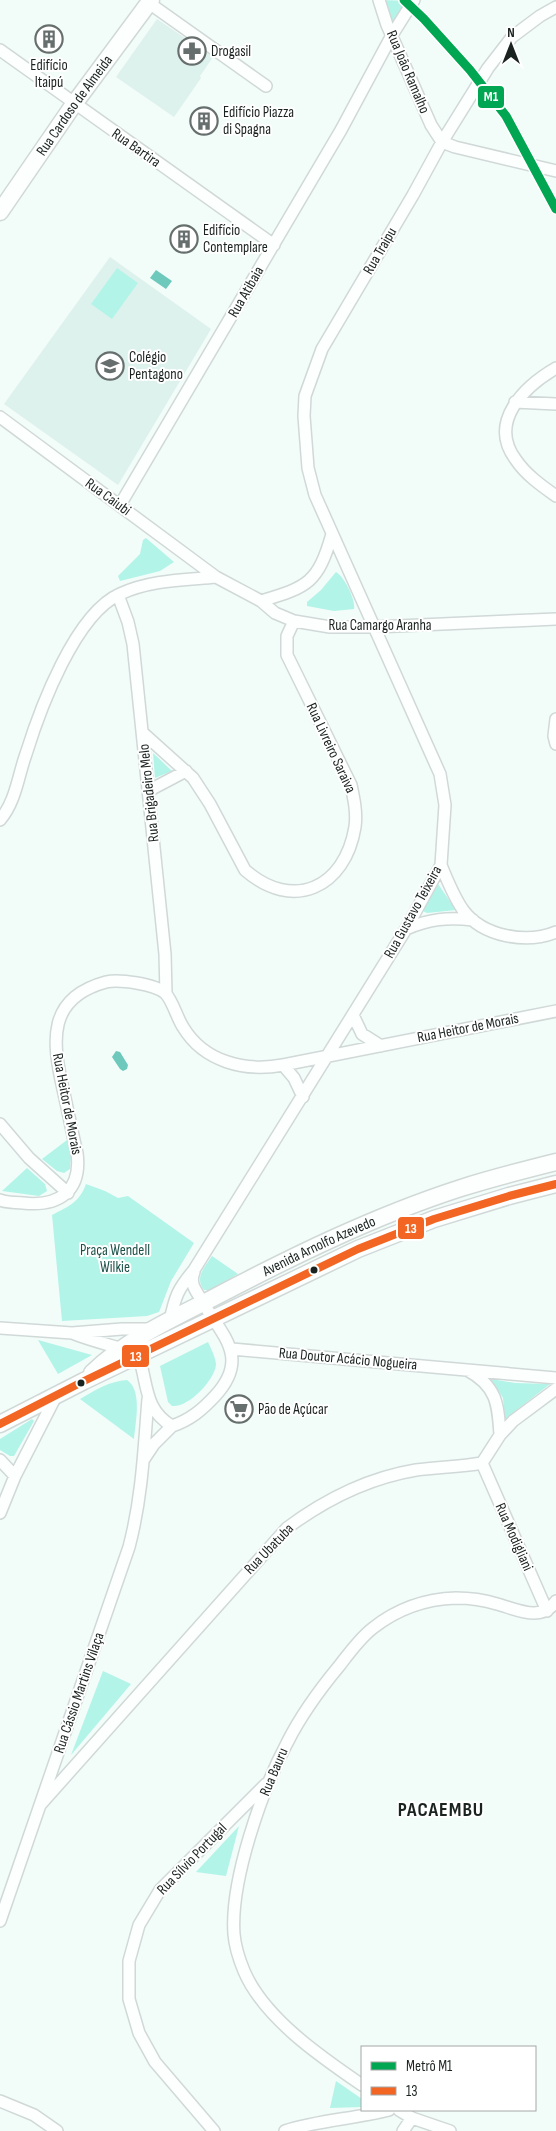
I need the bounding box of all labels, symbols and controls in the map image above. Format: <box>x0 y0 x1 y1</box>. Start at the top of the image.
north arrow <box>486 20 536 70</box>
building icon: Edifício Itaipú <box>34 24 64 54</box>
text: N <box>507 24 515 41</box>
street label: Rua João Ramalho <box>382 28 434 116</box>
pharmacy icon: Drogasil <box>177 36 207 66</box>
place label: Drogasil <box>211 42 251 61</box>
street label: Rua Cardoso de Almeida <box>32 51 117 159</box>
place label: Edifício Itaipú <box>30 56 68 92</box>
line badge: M1 <box>477 85 505 109</box>
text: M1 <box>484 88 499 105</box>
place label: Edifício Piazza di Spagna <box>223 103 294 139</box>
building icon: Edifício Piazza di Spagna <box>189 106 219 136</box>
street label: Rua Bartira <box>108 124 164 172</box>
place label: Edifício Contemplare <box>203 221 268 257</box>
building icon: Edifício Contemplare <box>169 224 199 254</box>
street label: Rua Traipu <box>359 224 401 278</box>
street label: Rua Atibaia <box>224 263 268 321</box>
place label: Colégio Pentagono <box>129 348 183 384</box>
school or university icon: Colégio Pentagono <box>95 351 125 381</box>
street label: Rua Caiubi <box>81 474 135 520</box>
street label: Rua Camargo Aranha <box>328 616 432 635</box>
street label: Rua Livreiro Saraiva <box>302 700 360 796</box>
street label: Rua Brigadeiro Melo <box>134 743 164 843</box>
street label: Rua Gustavo Teixeira <box>380 862 446 962</box>
street label: Rua Heitor de Morais <box>416 1009 520 1047</box>
street label: Rua Heitor de Morais <box>48 1052 86 1156</box>
street label: Avenida Arnolfo Azevedo <box>258 1211 378 1281</box>
line badge: 13 <box>397 1216 425 1240</box>
text: 13 <box>405 1220 417 1237</box>
park label: Praça Wendell Wilkie <box>80 1241 150 1277</box>
unlabelled marker <box>309 1265 319 1275</box>
street label: Rua Doutor Acácio Nogueira <box>278 1343 418 1375</box>
line badge: 13 <box>121 1344 150 1368</box>
text: 13 <box>130 1348 142 1365</box>
unlabelled marker <box>76 1378 86 1388</box>
supermarket icon: Pão de Açúcar <box>224 1394 254 1424</box>
place label: Pão de Açúcar <box>258 1400 329 1419</box>
street label: Rua Modigliani <box>491 1500 537 1574</box>
street label: Rua Ubatuba <box>240 1519 298 1578</box>
street label: Rua Cássio Martins Vilaça <box>49 1630 109 1756</box>
street label: Rua Bauru <box>255 1745 293 1799</box>
district label: PACAEMBU <box>398 1798 484 1822</box>
street label: Rua Sílvio Portugal <box>153 1819 231 1899</box>
legend <box>361 2046 536 2111</box>
text: Metrô M1 <box>406 2057 453 2076</box>
text: 13 <box>406 2082 418 2101</box>

